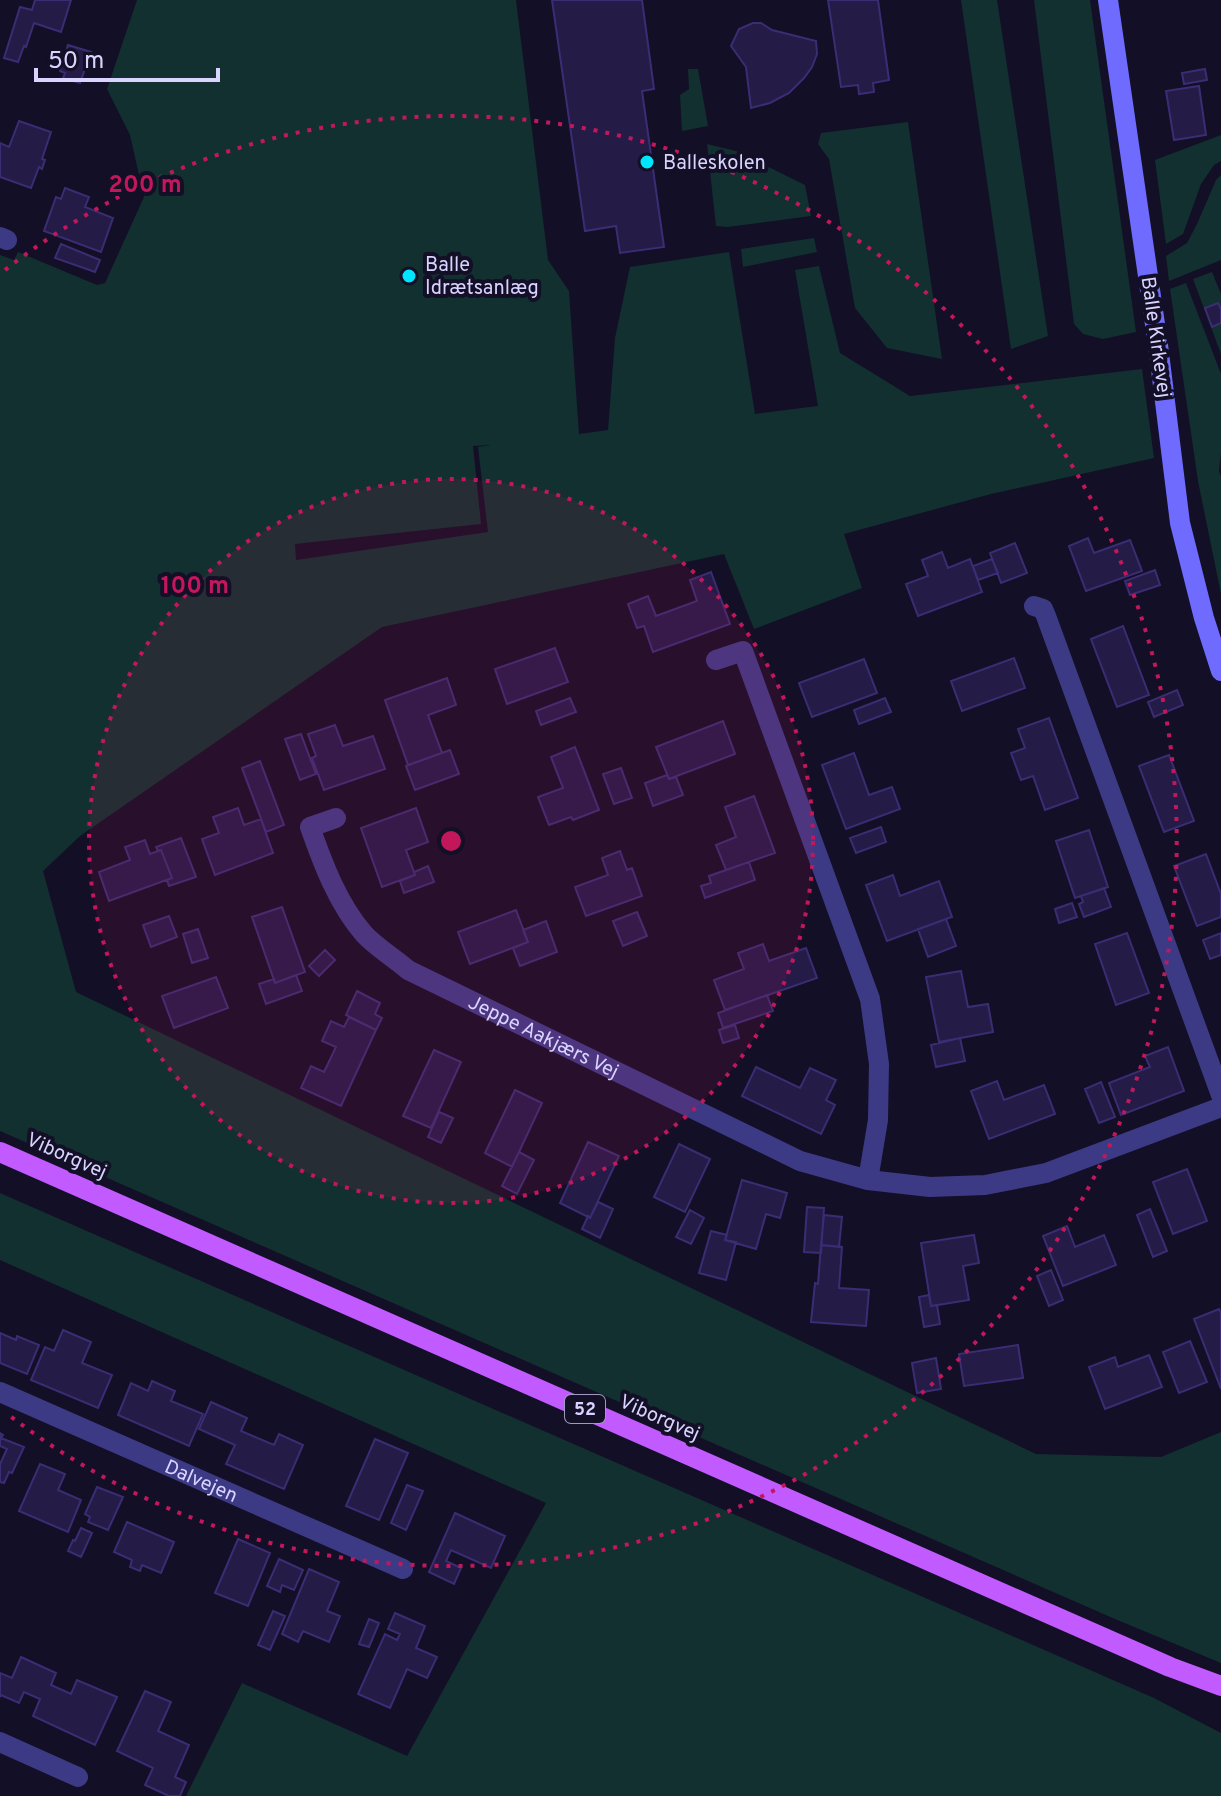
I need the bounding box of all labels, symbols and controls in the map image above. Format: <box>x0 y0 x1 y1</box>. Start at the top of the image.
scale bar <box>36 32 218 82</box>
text: 50 m <box>48 47 104 77</box>
place label: Balleskolen <box>663 151 766 177</box>
marker: Balleskolen <box>638 153 656 171</box>
text: 200 m <box>108 171 182 201</box>
place label: Balle Idrætsanlæg <box>425 253 539 302</box>
marker: Balle Idrætsanlæg <box>400 267 418 285</box>
street label: Balle Kirkevej <box>1134 275 1176 400</box>
text: 100 m <box>161 572 229 602</box>
centre of rings <box>437 827 465 855</box>
street label: Jeppe Aakjærs Vej <box>463 990 622 1086</box>
street label: Viborgvej <box>22 1128 111 1186</box>
street label: Viborgvej <box>615 1390 704 1448</box>
road number: 52 <box>565 1395 605 1423</box>
street label: Dalvejen <box>160 1455 241 1510</box>

